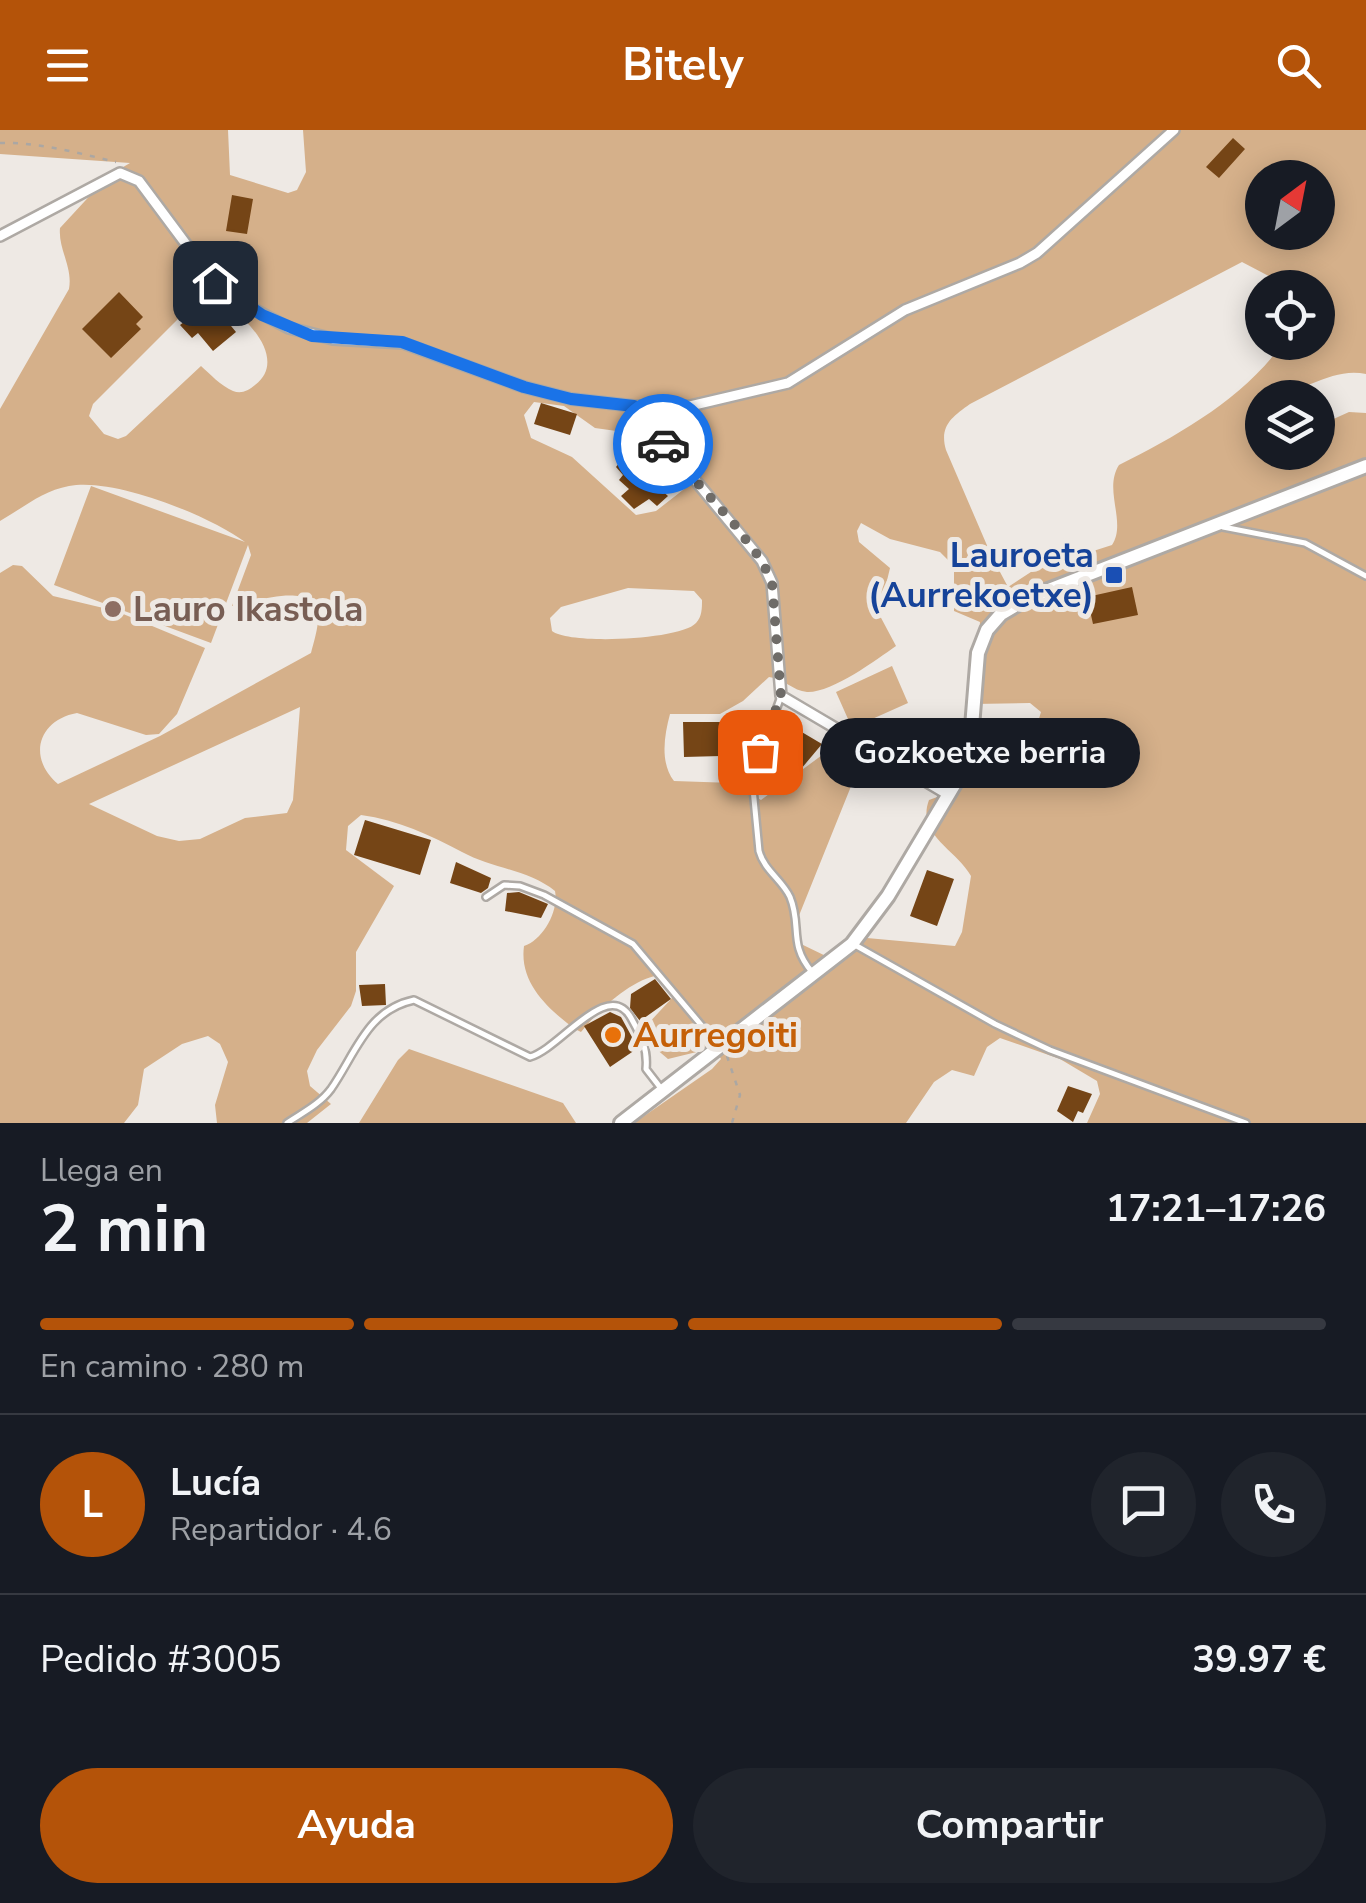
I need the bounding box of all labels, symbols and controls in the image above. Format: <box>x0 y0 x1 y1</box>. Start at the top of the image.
text: Bitely <box>622 35 744 96</box>
icon: menu <box>40 38 95 93</box>
icon: search <box>1271 38 1326 93</box>
north arrow <box>1245 160 1335 250</box>
map controls <box>1245 160 1335 470</box>
pin <box>173 241 258 326</box>
icon: home <box>188 256 243 311</box>
button: locate <box>1245 270 1335 360</box>
button: layers <box>1245 380 1335 470</box>
courier <box>613 394 713 494</box>
icon: car <box>636 417 691 472</box>
place label: Lauroeta (Aurrekoetxe) <box>868 532 1094 619</box>
marker: Lauroeta (Aurrekoetxe) <box>1103 564 1125 586</box>
place label: Lauro Ikastola <box>133 586 363 633</box>
marker: Lauro Ikastola <box>102 598 124 620</box>
pin <box>718 710 803 795</box>
callout: Gozkoetxe berria <box>820 717 1140 787</box>
icon: bag <box>733 725 788 780</box>
text: Gozkoetxe berria <box>854 731 1106 774</box>
place label: Aurregoiti <box>633 1012 798 1059</box>
marker: Aurregoiti <box>602 1024 624 1046</box>
text: Llega en <box>40 1149 163 1192</box>
text: 17:21–17:26 <box>1106 1183 1326 1234</box>
text: 2 min <box>40 1185 208 1274</box>
text: En camino · 280 m <box>40 1345 304 1388</box>
button: chat <box>1091 1452 1196 1557</box>
button: phone <box>1221 1452 1326 1557</box>
text: Lucía <box>170 1457 261 1508</box>
text: L <box>82 1479 103 1530</box>
text: Repartidor · 4.6 <box>170 1508 392 1551</box>
text: Pedido #3005 <box>40 1634 281 1685</box>
text: 39.97 € <box>1192 1634 1326 1685</box>
button: Ayuda <box>40 1768 673 1883</box>
button: Compartir <box>693 1768 1326 1883</box>

